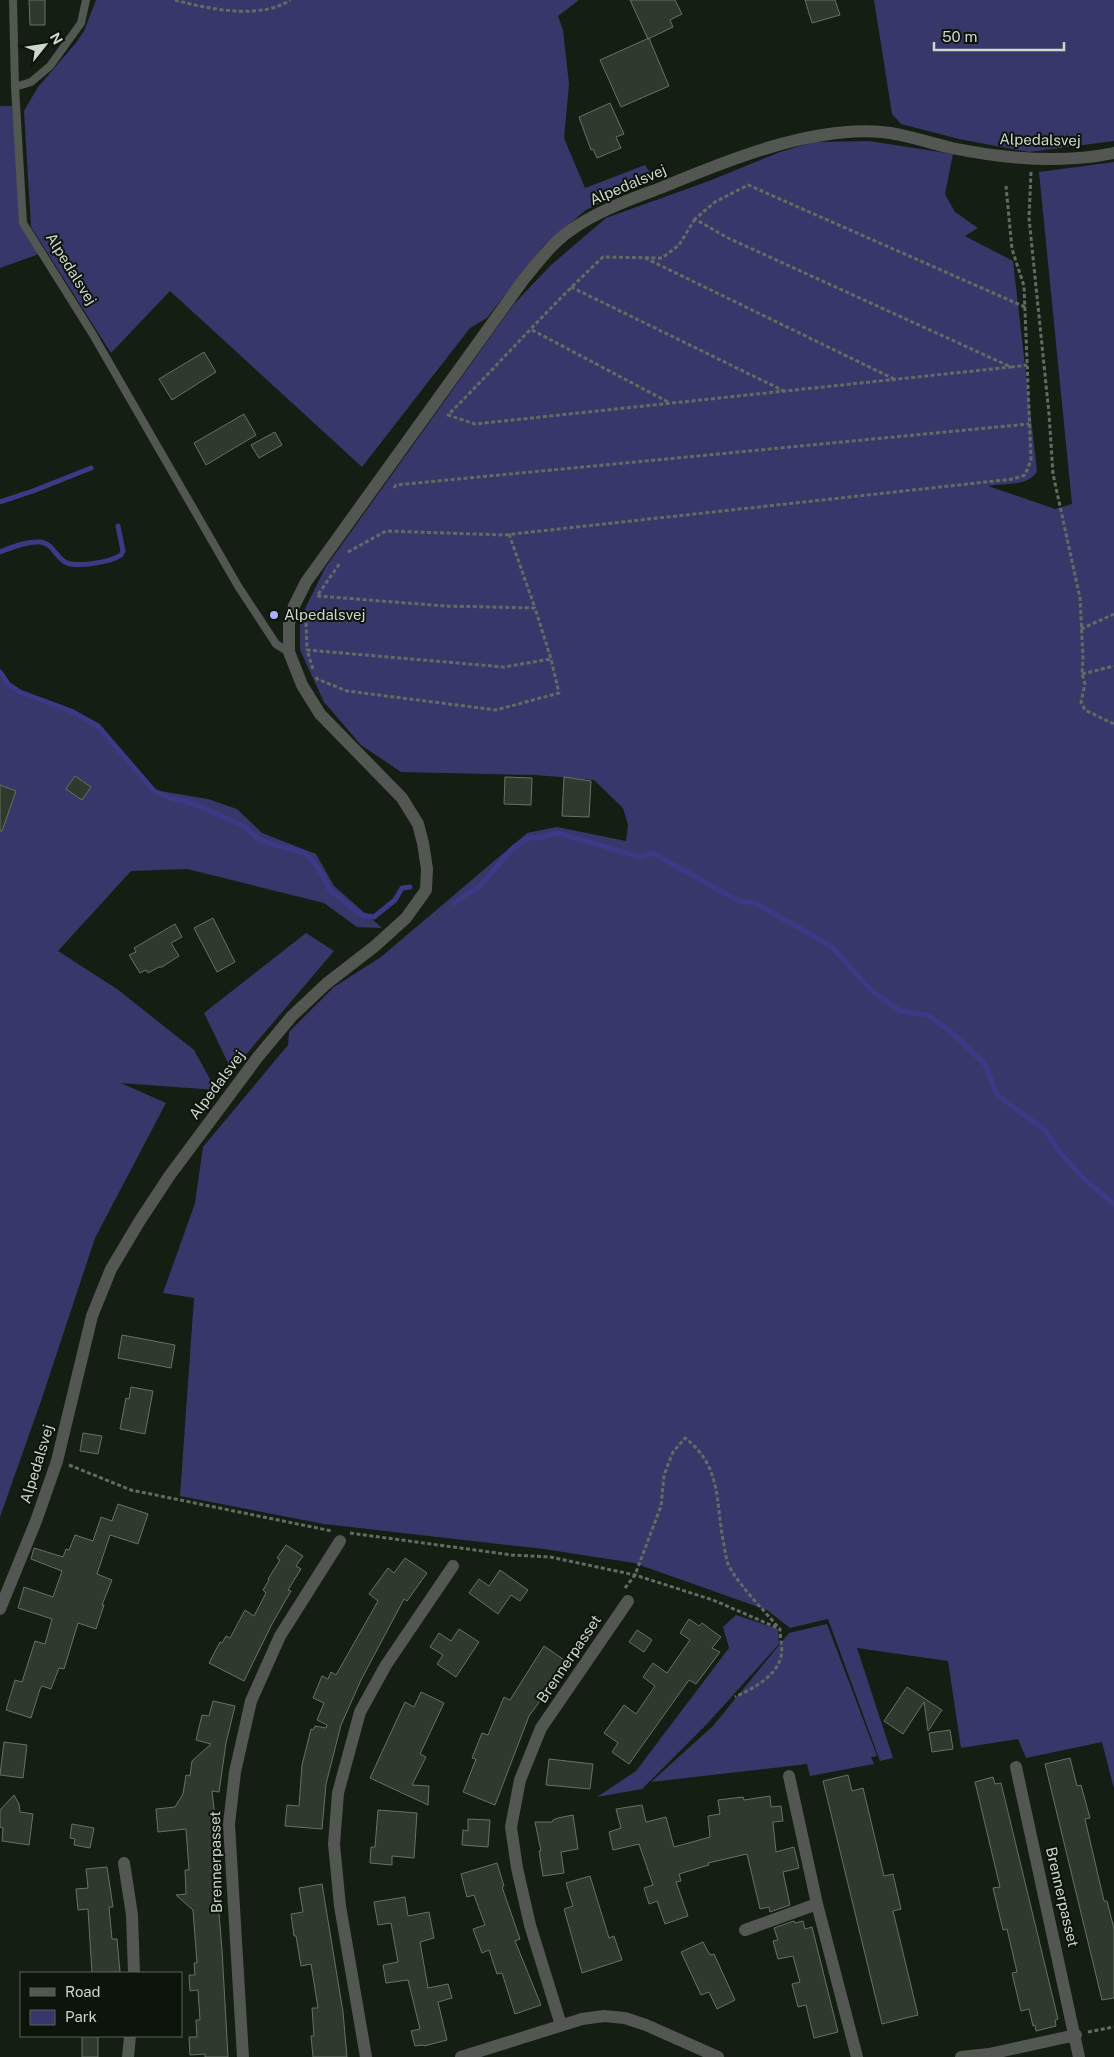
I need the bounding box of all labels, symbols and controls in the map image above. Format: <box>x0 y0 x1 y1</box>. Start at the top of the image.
north arrow <box>20 20 70 70</box>
scale bar <box>934 20 1064 52</box>
text: 50 m <box>942 28 977 45</box>
text: N <box>47 30 66 47</box>
street label: Alpedalsvej <box>999 130 1081 149</box>
street label: Alpedalsvej <box>587 161 669 208</box>
street label: Alpedalsvej <box>43 230 100 308</box>
place label: Alpedalsvej <box>284 606 366 623</box>
marker: Alpedalsvej <box>268 609 280 621</box>
street label: Alpedalsvej <box>185 1047 248 1122</box>
street label: Alpedalsvej <box>16 1422 57 1505</box>
street label: Brennerpasset <box>533 1611 604 1706</box>
street label: Brennerpasset <box>206 1811 225 1913</box>
street label: Brennerpasset <box>1043 1845 1082 1949</box>
legend <box>20 1972 182 2037</box>
text: Road <box>65 1983 101 2000</box>
text: Park <box>65 2008 97 2025</box>

